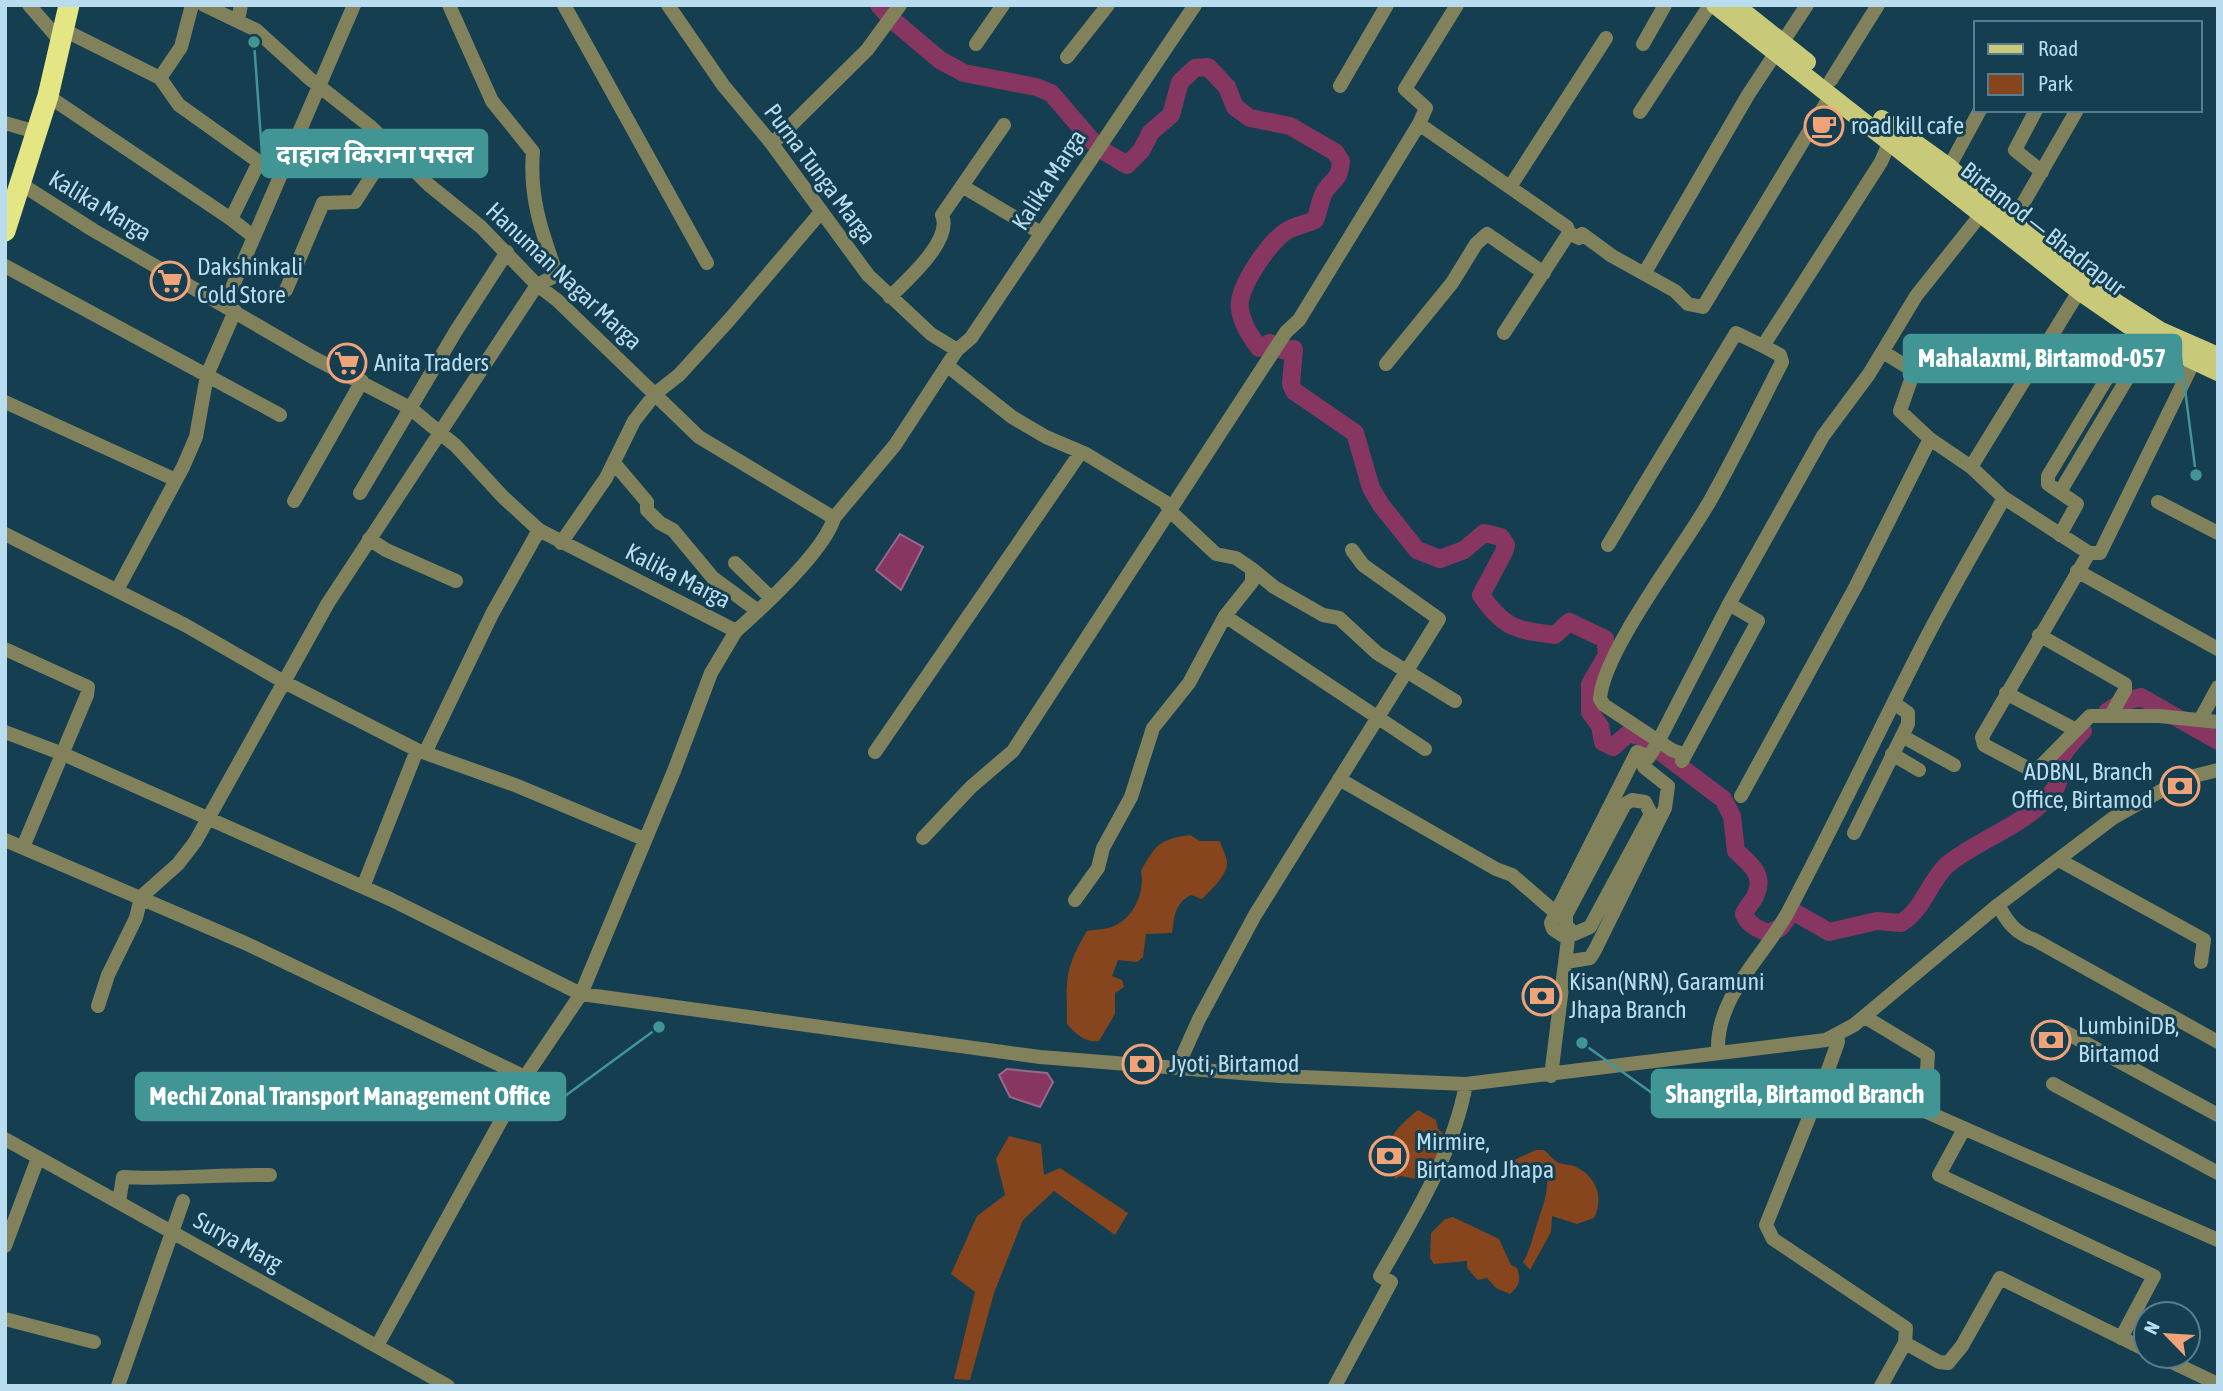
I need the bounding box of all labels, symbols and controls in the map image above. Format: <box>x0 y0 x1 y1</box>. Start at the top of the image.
legend <box>1974 21 2202 112</box>
text: Road <box>2038 36 2078 60</box>
text: Park <box>2038 71 2073 95</box>
street label: Purna Tunga Marga <box>759 98 882 249</box>
cafe icon: road kill cafe <box>1803 105 1845 147</box>
place label: road kill cafe <box>1851 112 1964 139</box>
street label: Kalika Marga <box>1006 125 1091 235</box>
callout: दाहाल किराना पसल <box>262 130 487 177</box>
text: दाहाल किराना पसल <box>276 139 474 169</box>
street label: Birtamod — Bhadrapur <box>1956 156 2131 302</box>
street label: Kalika Marga <box>44 165 156 246</box>
street label: Hanuman Nagar Marga <box>481 197 648 355</box>
place label: Dakshinkali Cold Store <box>197 253 303 308</box>
supermarket icon: Dakshinkali Cold Store <box>149 260 191 302</box>
callout: Mahalaxmi, Birtamod-057 <box>1904 335 2181 382</box>
supermarket icon: Anita Traders <box>326 342 368 384</box>
text: Mahalaxmi, Birtamod-057 <box>1918 343 2166 373</box>
place label: Anita Traders <box>374 349 489 376</box>
street label: Kalika Marga <box>621 538 735 613</box>
place label: ADBNL, Branch Office, Birtamod <box>2011 758 2153 813</box>
bank icon: ADBNL, Branch Office, Birtamod <box>2159 765 2201 807</box>
place label: Kisan(NRN), Garamuni Jhapa Branch <box>1569 968 1765 1023</box>
bank icon: Kisan(NRN), Garamuni Jhapa Branch <box>1521 975 1563 1017</box>
place label: LumbiniDB, Birtamod <box>2078 1012 2179 1067</box>
bank icon: LumbiniDB, Birtamod <box>2030 1019 2072 1061</box>
bank icon: Jyoti, Birtamod <box>1121 1043 1163 1085</box>
place label: Jyoti, Birtamod <box>1169 1050 1299 1077</box>
callout: Shangrila, Birtamod Branch <box>1652 1070 1939 1117</box>
callout: Mechi Zonal Transport Management Office <box>136 1073 565 1120</box>
text: Shangrila, Birtamod Branch <box>1666 1079 1924 1109</box>
text: Mechi Zonal Transport Management Office <box>149 1081 551 1111</box>
place label: Mirmire, Birtamod Jhapa <box>1416 1128 1554 1183</box>
bank icon: Mirmire, Birtamod Jhapa <box>1368 1135 1410 1177</box>
street label: Surya Marg <box>189 1206 288 1277</box>
north arrow <box>2132 1300 2202 1370</box>
text: N <box>2139 1318 2164 1338</box>

